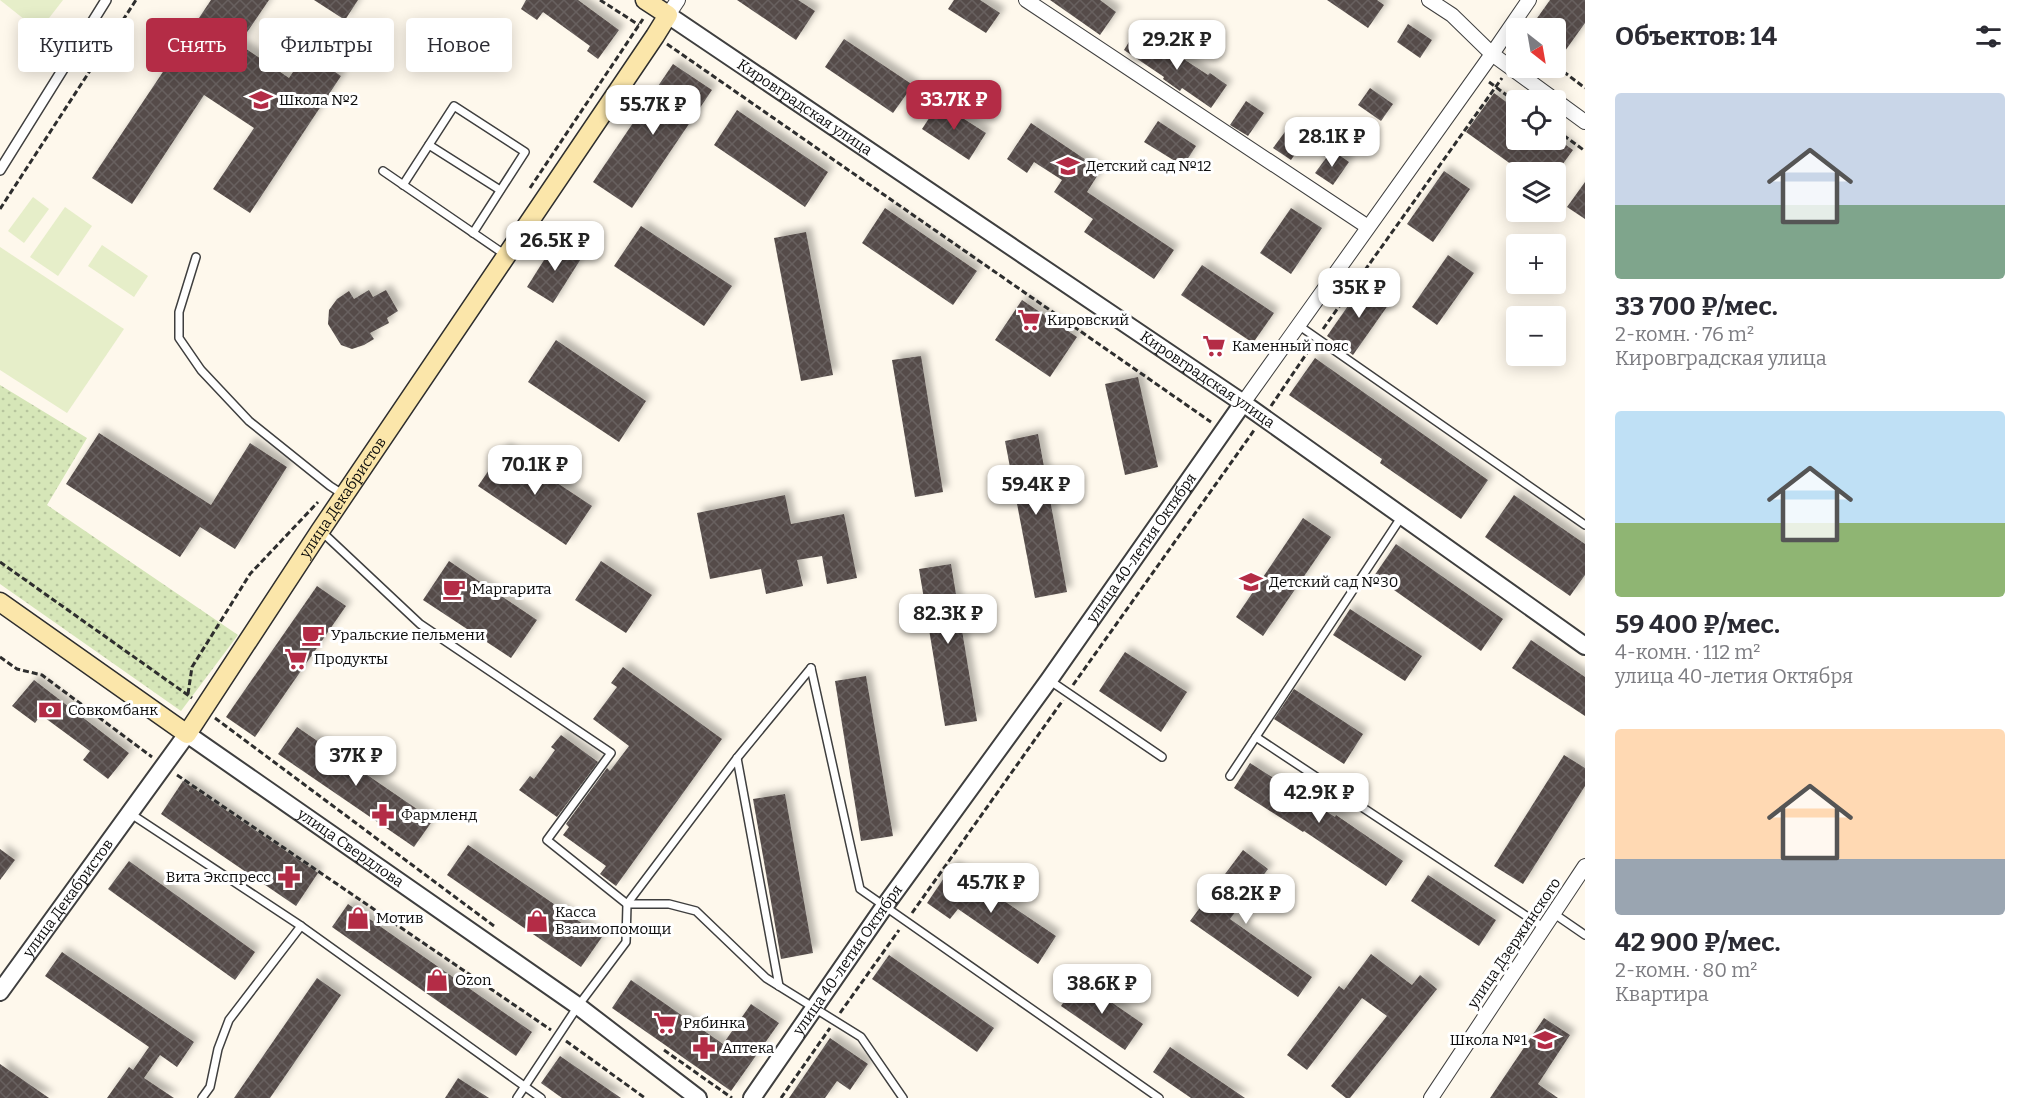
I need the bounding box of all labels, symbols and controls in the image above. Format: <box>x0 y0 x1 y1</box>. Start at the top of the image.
chip: Купить <box>18 18 134 72</box>
chip: Снять <box>146 18 247 72</box>
chip: Фильтры <box>259 18 394 72</box>
chip: Новое <box>406 18 512 72</box>
north arrow <box>1506 18 1566 78</box>
map controls <box>1506 18 1566 366</box>
pin: 29.2K ₽ <box>1122 20 1232 71</box>
icon: filters <box>1972 20 2005 53</box>
text: Объектов: 14 <box>1615 21 1777 52</box>
text: 29.2K ₽ <box>1142 27 1212 51</box>
street label: Кировградская улица <box>734 55 876 159</box>
pin: 33.7K ₽ <box>899 80 1009 131</box>
pin: 55.7K ₽ <box>598 85 708 136</box>
school or university icon: Школа №2 <box>248 87 274 113</box>
text: 33.7K ₽ <box>920 87 988 111</box>
button: locate <box>1506 90 1566 150</box>
place label: Школа №2 <box>279 91 358 109</box>
text: 55.7K ₽ <box>620 92 686 116</box>
pin: 28.1K ₽ <box>1277 117 1387 168</box>
text: 28.1K ₽ <box>1299 124 1365 148</box>
icon: home <box>1756 132 1864 240</box>
school or university icon: Детский сад №12 <box>1055 153 1081 179</box>
place label: Детский сад №12 <box>1086 157 1211 175</box>
button: layers <box>1506 162 1566 222</box>
pin: 26.5K ₽ <box>500 221 610 272</box>
text: 26.5K ₽ <box>520 228 590 252</box>
button: + <box>1506 234 1566 294</box>
pin: 35K ₽ <box>1317 268 1401 319</box>
text: 35K ₽ <box>1332 275 1386 299</box>
text: 33 700 ₽/мес. <box>1615 291 1778 322</box>
button: − <box>1506 306 1566 366</box>
supermarket icon: Кировский <box>1016 307 1042 333</box>
place label: Кировский <box>1047 311 1129 329</box>
text: 2-комн. · 76 m² <box>1615 322 1754 346</box>
street label: Кировградская улица <box>1137 327 1278 432</box>
supermarket icon: Каменный пояс <box>1201 333 1227 359</box>
place label: Каменный пояс <box>1232 337 1349 355</box>
text: Кировградская улица <box>1615 346 1827 370</box>
street label: улица Декабристов <box>295 434 390 562</box>
pin: 70.1K ₽ <box>480 445 590 496</box>
icon: home <box>1756 450 1864 558</box>
text: 70.1K ₽ <box>502 452 568 476</box>
pin: 59.4K ₽ <box>981 465 1091 516</box>
street label: улица 40-летия Октября <box>1082 470 1200 627</box>
text: 59.4K ₽ <box>1001 472 1071 496</box>
school or university icon: Детский сад №30 <box>1238 569 1264 595</box>
place label: Детский сад №30 <box>1269 573 1398 591</box>
cafe icon: Маргарита <box>441 576 467 602</box>
place label: Маргарита <box>472 580 551 598</box>
pin: 82.3K ₽ <box>893 594 1003 645</box>
text: 82.3K ₽ <box>913 601 983 625</box>
text: 59 400 ₽/мес. <box>1615 609 1780 640</box>
cafe icon: Уральские пельмени <box>300 622 326 648</box>
place label: Уральские пельмени <box>331 626 485 644</box>
text: 4-комн. · 112 m² <box>1615 640 1760 664</box>
supermarket icon: Продукты <box>283 646 309 672</box>
place label: Продукты <box>314 650 388 668</box>
text: улица 40-летия Октября <box>1615 664 1853 688</box>
bank icon: Совкомбанк <box>37 697 63 723</box>
place label: Совкомбанк <box>68 701 158 719</box>
pin: 37K ₽ <box>314 736 398 787</box>
text: 37K ₽ <box>329 743 383 767</box>
icon: home <box>1756 768 1864 876</box>
pin: 42.9K ₽ <box>1264 773 1374 824</box>
text: 42.9K ₽ <box>1284 780 1354 804</box>
pharmacy icon: Фармленд <box>370 802 396 828</box>
street label: улица Свердлова <box>293 804 407 891</box>
place label: Фармленд <box>401 806 477 824</box>
street label: улица Декабристов <box>19 835 117 962</box>
pin: 45.7K ₽ <box>936 863 1046 914</box>
pharmacy icon: Вита Экспресс <box>276 864 302 890</box>
place label: Вита Экспресс <box>166 868 271 886</box>
text: 45.7K ₽ <box>957 870 1025 894</box>
pin: 68.2K ₽ <box>1191 874 1301 925</box>
street label: улица Дзержинского <box>1463 874 1564 1012</box>
street label: улица 40-летия Октября <box>789 881 906 1039</box>
text: 68.2K ₽ <box>1211 881 1281 905</box>
place label: Касса Взаимопомощи <box>555 903 672 938</box>
shop icon: Мотив <box>345 905 371 931</box>
shop icon: Касса Взаимопомощи <box>524 908 550 934</box>
place label: Мотив <box>376 909 423 927</box>
text: 42 900 ₽/мес. <box>1615 927 1781 958</box>
text: 2-комн. · 80 m² <box>1615 958 1757 982</box>
pin: 38.6K ₽ <box>1047 964 1157 1015</box>
shop icon: Ozon <box>424 967 450 993</box>
place label: Ozon <box>455 971 492 989</box>
text: 38.6K ₽ <box>1067 971 1137 995</box>
text: Квартира <box>1615 982 1709 1006</box>
supermarket icon: Рябинка <box>652 1010 678 1036</box>
place label: Рябинка <box>683 1014 746 1032</box>
school or university icon: Школа №1 <box>1532 1027 1558 1053</box>
place label: Школа №1 <box>1450 1031 1527 1049</box>
pharmacy icon: Аптека <box>691 1035 717 1061</box>
place label: Аптека <box>722 1039 774 1057</box>

